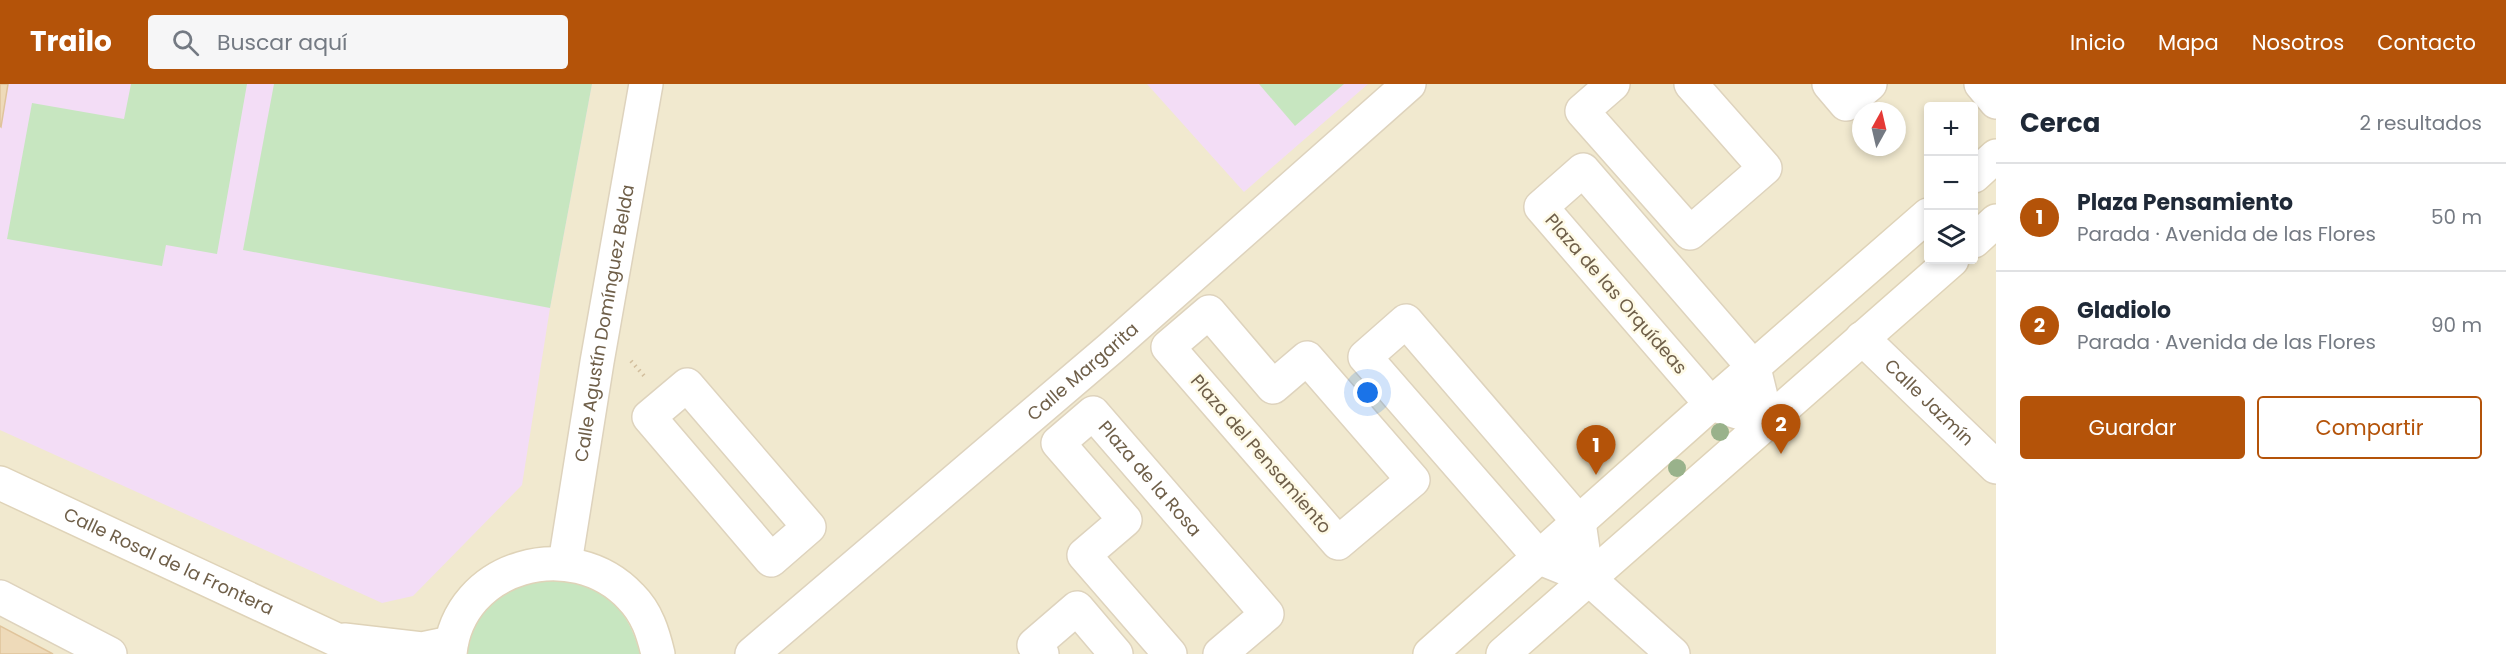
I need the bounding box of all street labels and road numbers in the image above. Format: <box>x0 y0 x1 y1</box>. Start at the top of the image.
street label: Calle Agustín Domínguez Belda <box>568 182 640 464</box>
street label: Plaza de las Orquídeas <box>1540 208 1693 379</box>
street label: Calle Margarita <box>1022 316 1144 426</box>
street label: Calle Jazmín <box>1879 353 1980 451</box>
street label: Plaza del Pensamiento <box>1185 369 1337 539</box>
street label: Plaza de la Rosa <box>1093 415 1207 542</box>
street label: Calle Rosal de la Frontera <box>60 501 278 621</box>

